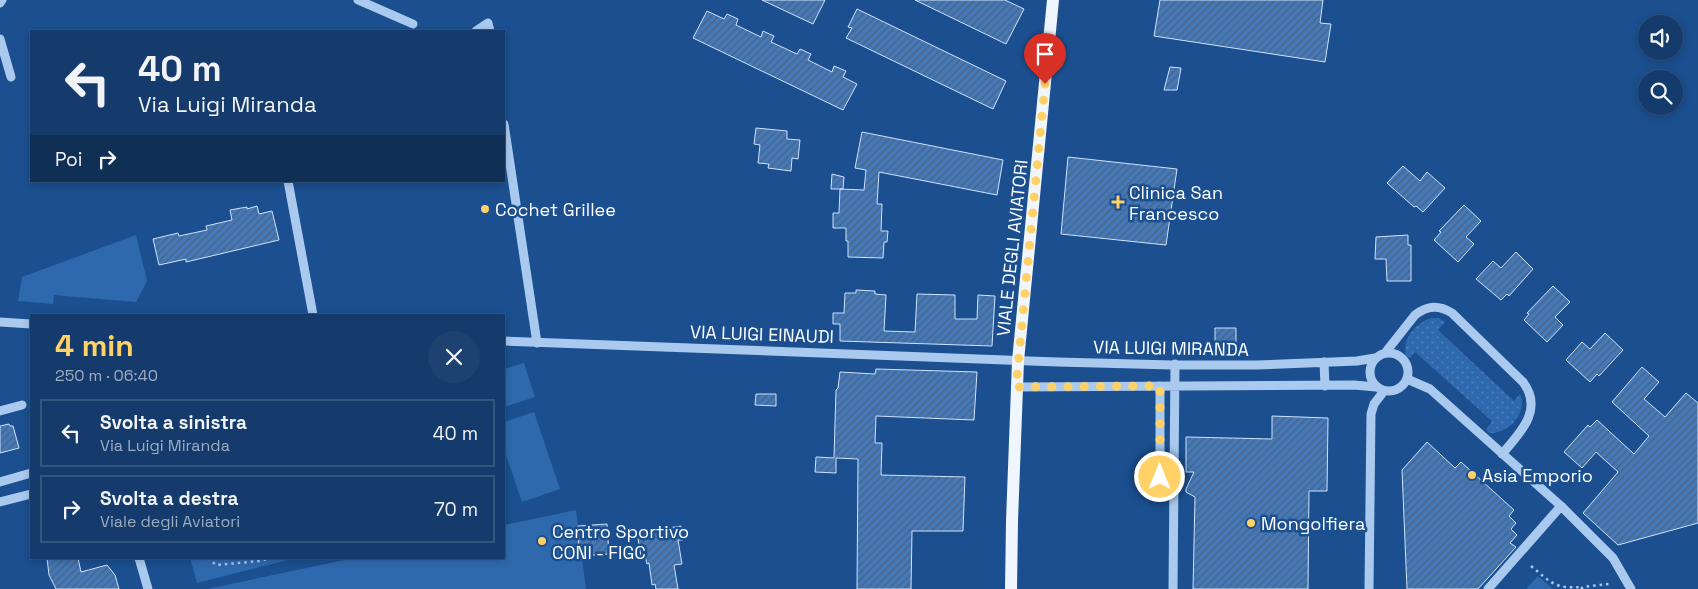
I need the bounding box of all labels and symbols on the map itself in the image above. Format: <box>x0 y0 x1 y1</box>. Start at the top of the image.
pin <box>1024 33 1066 84</box>
street label: VIALE DEGLI AVIATORI <box>991 158 1033 338</box>
place label: Clinica San Francesco <box>1129 181 1223 225</box>
marker: Clinica San Francesco <box>1111 195 1125 209</box>
place label: Cochet Grillee <box>495 198 616 221</box>
marker: Cochet Grillee <box>479 203 491 215</box>
street label: VIA LUIGI EINAUDI <box>690 320 834 348</box>
street label: VIA LUIGI MIRANDA <box>1093 335 1249 361</box>
position arrow <box>1133 450 1185 502</box>
place label: Asia Emporio <box>1482 464 1593 487</box>
marker: Asia Emporio <box>1466 469 1478 481</box>
place label: Mongolfiera <box>1261 512 1365 535</box>
marker: Mongolfiera <box>1245 517 1257 529</box>
place label: Centro Sportivo CONI - FIGC <box>552 520 689 564</box>
marker: Centro Sportivo CONI - FIGC <box>536 535 548 547</box>

